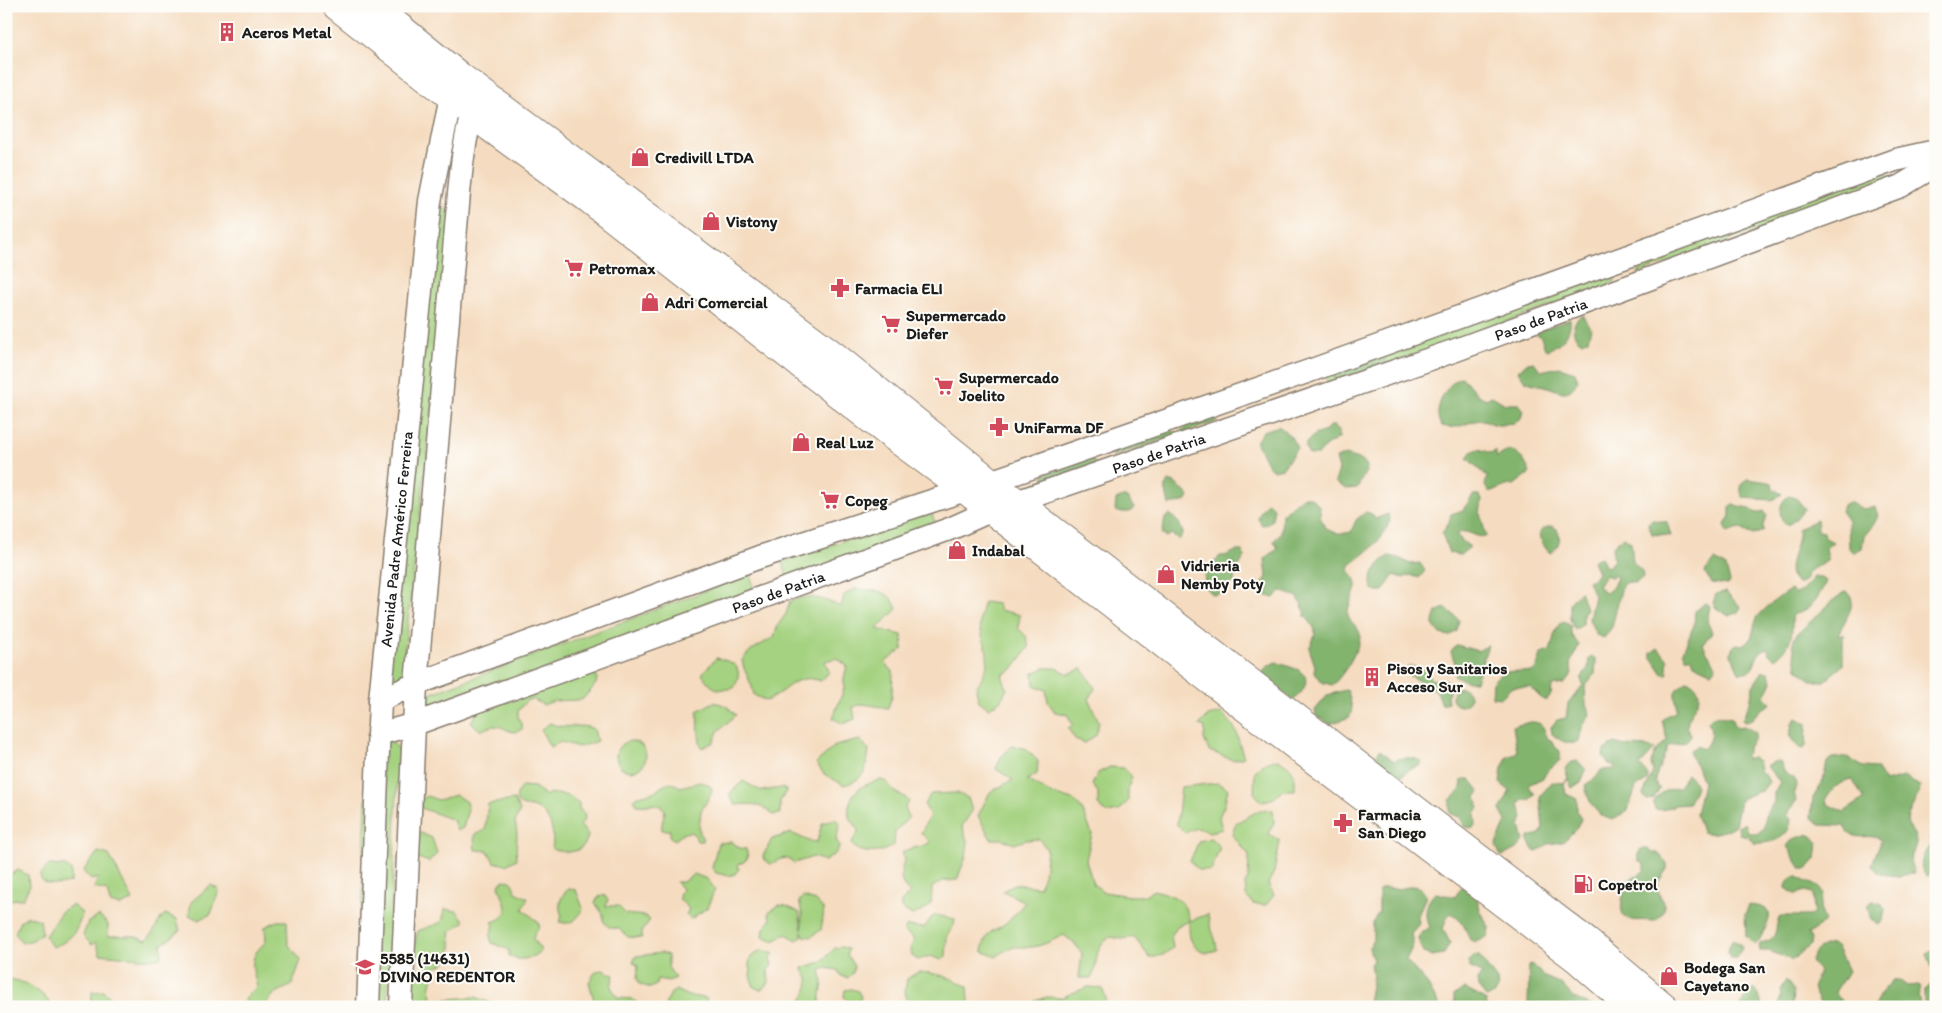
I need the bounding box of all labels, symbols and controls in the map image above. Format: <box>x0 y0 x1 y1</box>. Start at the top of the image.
building icon: Aceros Metal <box>216 21 238 43</box>
place label: Aceros Metal <box>241 23 332 42</box>
shop icon: Credivill LTDA <box>629 146 651 168</box>
place label: Credivill LTDA <box>655 148 755 167</box>
shop icon: Vistony <box>700 210 722 232</box>
place label: Vistony <box>726 212 778 232</box>
supermarket icon: Petromax <box>563 257 585 279</box>
place label: Petromax <box>589 259 656 278</box>
pharmacy icon: Farmacia ELI <box>829 277 851 299</box>
place label: Farmacia ELI <box>855 279 943 298</box>
shop icon: Adri Comercial <box>639 291 661 313</box>
place label: Adri Comercial <box>664 293 768 312</box>
street label: Paso de Patria <box>1492 293 1590 345</box>
place label: Supermercado Diefer <box>906 306 1006 343</box>
supermarket icon: Supermercado Diefer <box>880 313 902 335</box>
place label: Supermercado Joelito <box>958 368 1059 405</box>
supermarket icon: Supermercado Joelito <box>933 375 955 397</box>
pharmacy icon: UniFarma DF <box>988 416 1010 438</box>
place label: UniFarma DF <box>1014 418 1104 437</box>
street label: Paso de Patria <box>1109 428 1208 478</box>
street label: Avenida Padre Américo Ferreira <box>376 430 416 648</box>
shop icon: Real Luz <box>790 431 812 453</box>
place label: Real Luz <box>816 433 874 452</box>
supermarket icon: Copeg <box>819 489 841 511</box>
place label: Copeg <box>845 491 889 511</box>
shop icon: Indabal <box>946 539 968 561</box>
place label: Indabal <box>972 541 1025 560</box>
place label: Vidrieria Nemby Poty <box>1181 556 1264 594</box>
shop icon: Vidrieria Nemby Poty <box>1155 563 1177 585</box>
street label: Paso de Patria <box>729 566 828 617</box>
place label: Pisos y Sanitarios Acceso Sur <box>1386 659 1507 696</box>
building icon: Pisos y Sanitarios Acceso Sur <box>1361 666 1383 688</box>
place label: Farmacia San Diego <box>1358 805 1426 843</box>
pharmacy icon: Farmacia San Diego <box>1332 812 1354 834</box>
fuel station icon: Copetrol <box>1572 873 1594 895</box>
place label: Copetrol <box>1598 875 1658 895</box>
place label: 5585 (14631) DIVINO REDENTOR <box>380 949 516 986</box>
school or university icon: 5585 (14631) DIVINO REDENTOR <box>354 956 376 978</box>
place label: Bodega San Cayetano <box>1684 958 1766 996</box>
shop icon: Bodega San Cayetano <box>1658 965 1680 987</box>

